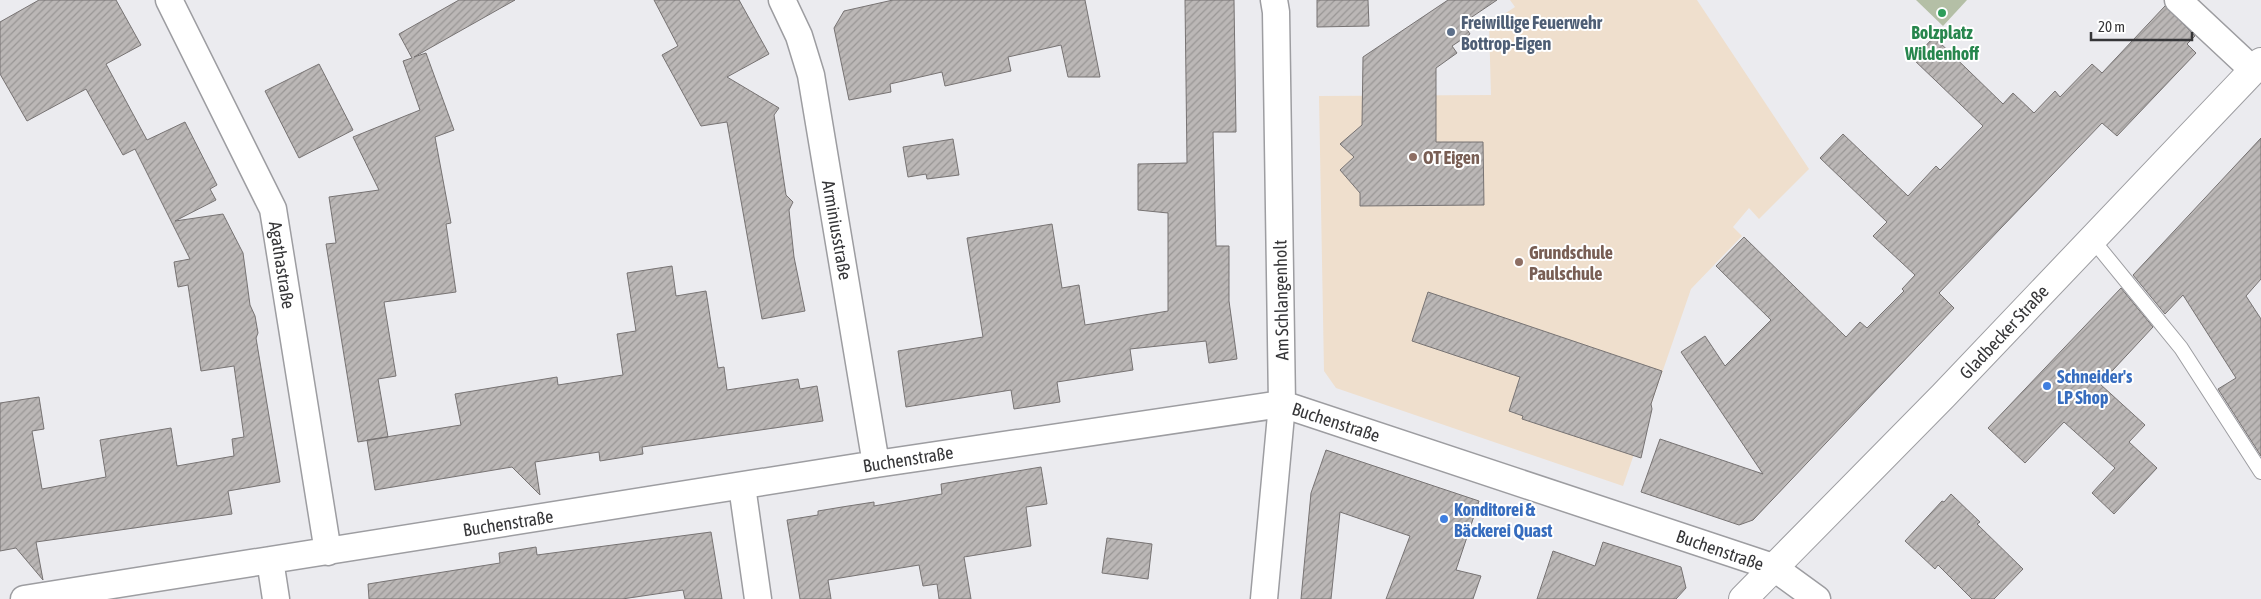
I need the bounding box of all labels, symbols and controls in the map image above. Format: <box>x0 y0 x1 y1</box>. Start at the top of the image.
marker: Bolzplatz Wildenhoff <box>1936 7 1948 19</box>
scale bar <box>2091 10 2192 42</box>
place label: Freiwillige Feuerwehr Bottrop-Eigen <box>1461 12 1603 54</box>
text: 20 m <box>2098 18 2125 35</box>
place label: Bolzplatz Wildenhoff <box>1904 22 1979 64</box>
marker: Freiwillige Feuerwehr Bottrop-Eigen <box>1445 26 1457 38</box>
place label: OT Eigen <box>1423 147 1480 168</box>
marker: OT Eigen <box>1407 151 1419 163</box>
street label: Arminiusstraße <box>818 179 856 281</box>
street label: Agathastraße <box>265 220 299 310</box>
street label: Am Schlangenholt <box>1269 240 1293 360</box>
place label: Grundschule Paulschule <box>1529 242 1613 284</box>
marker: Grundschule Paulschule <box>1513 256 1525 268</box>
street label: Gladbecker Straße <box>1955 281 2053 383</box>
place label: Schneider's LP Shop <box>2057 366 2133 408</box>
marker: Schneider's LP Shop <box>2041 380 2053 392</box>
street label: Buchenstraße <box>1289 398 1383 446</box>
street label: Buchenstraße <box>861 442 955 476</box>
place label: Konditorei & Bäckerei Quast <box>1454 499 1553 541</box>
street label: Buchenstraße <box>461 506 555 540</box>
marker: Konditorei & Bäckerei Quast <box>1438 513 1450 525</box>
street label: Buchenstraße <box>1674 525 1766 575</box>

